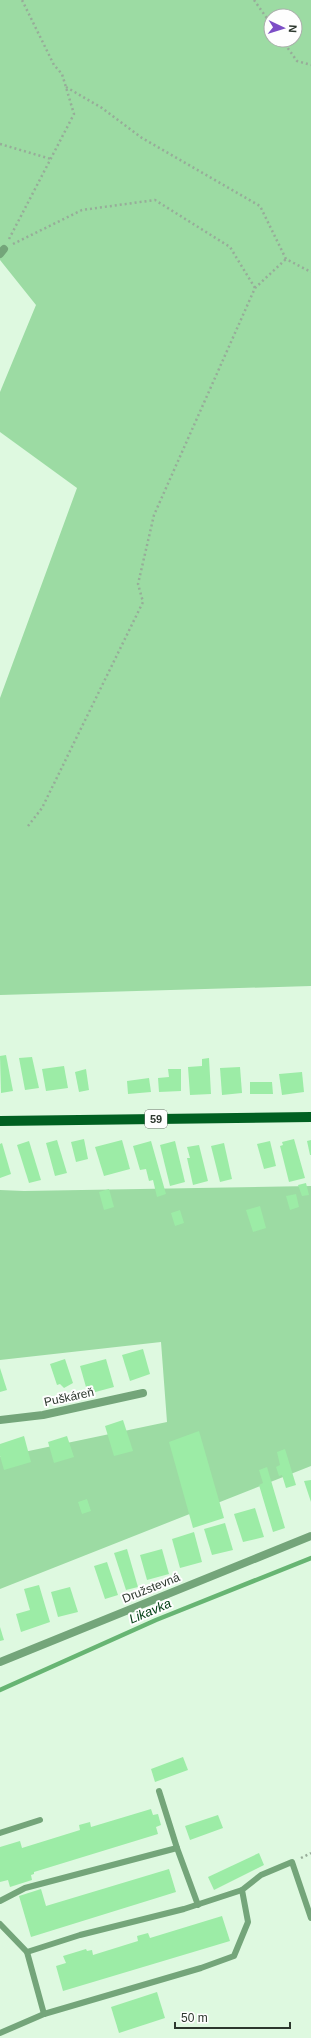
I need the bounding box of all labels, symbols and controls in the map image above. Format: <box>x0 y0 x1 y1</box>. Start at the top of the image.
north arrow <box>263 8 303 48</box>
text: N <box>287 24 299 33</box>
road number: 59 <box>145 1110 167 1128</box>
street label: Puškáreň <box>43 1385 95 1409</box>
street label: Družstevná <box>120 1570 182 1606</box>
water label: Likavka <box>127 1595 173 1627</box>
scale bar <box>175 2004 290 2030</box>
text: 50 m <box>181 2011 208 2025</box>

